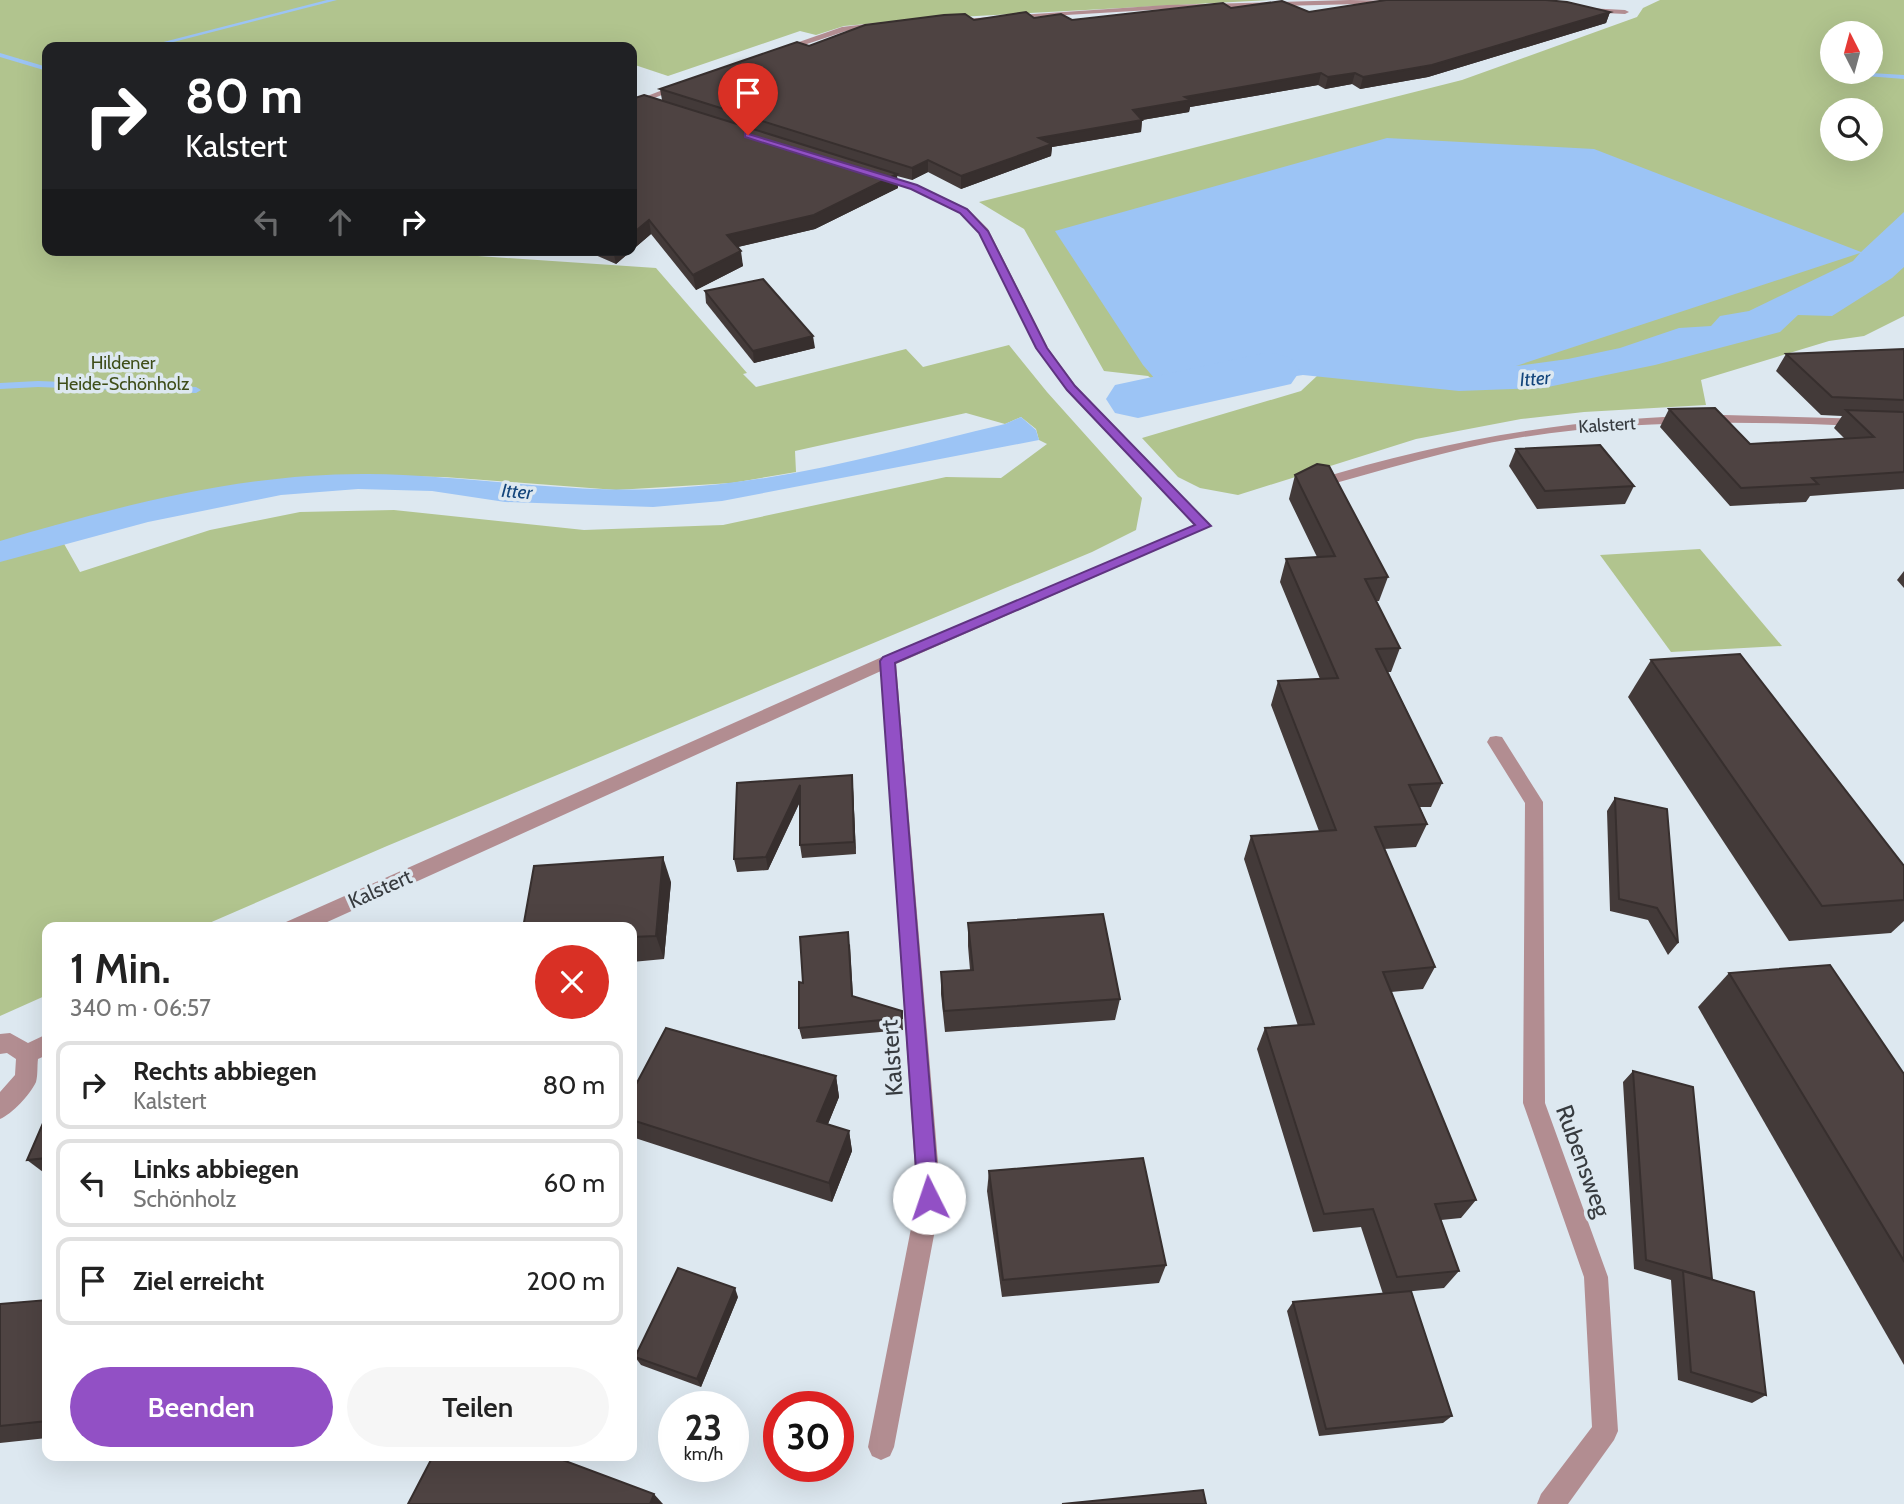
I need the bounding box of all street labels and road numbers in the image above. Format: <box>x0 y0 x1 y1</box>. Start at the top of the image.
street label: Kalstert <box>1578 412 1636 438</box>
street label: Kalstert <box>344 863 416 914</box>
street label: Kalstert <box>874 1019 909 1097</box>
street label: Rubensweg <box>1550 1101 1618 1222</box>

